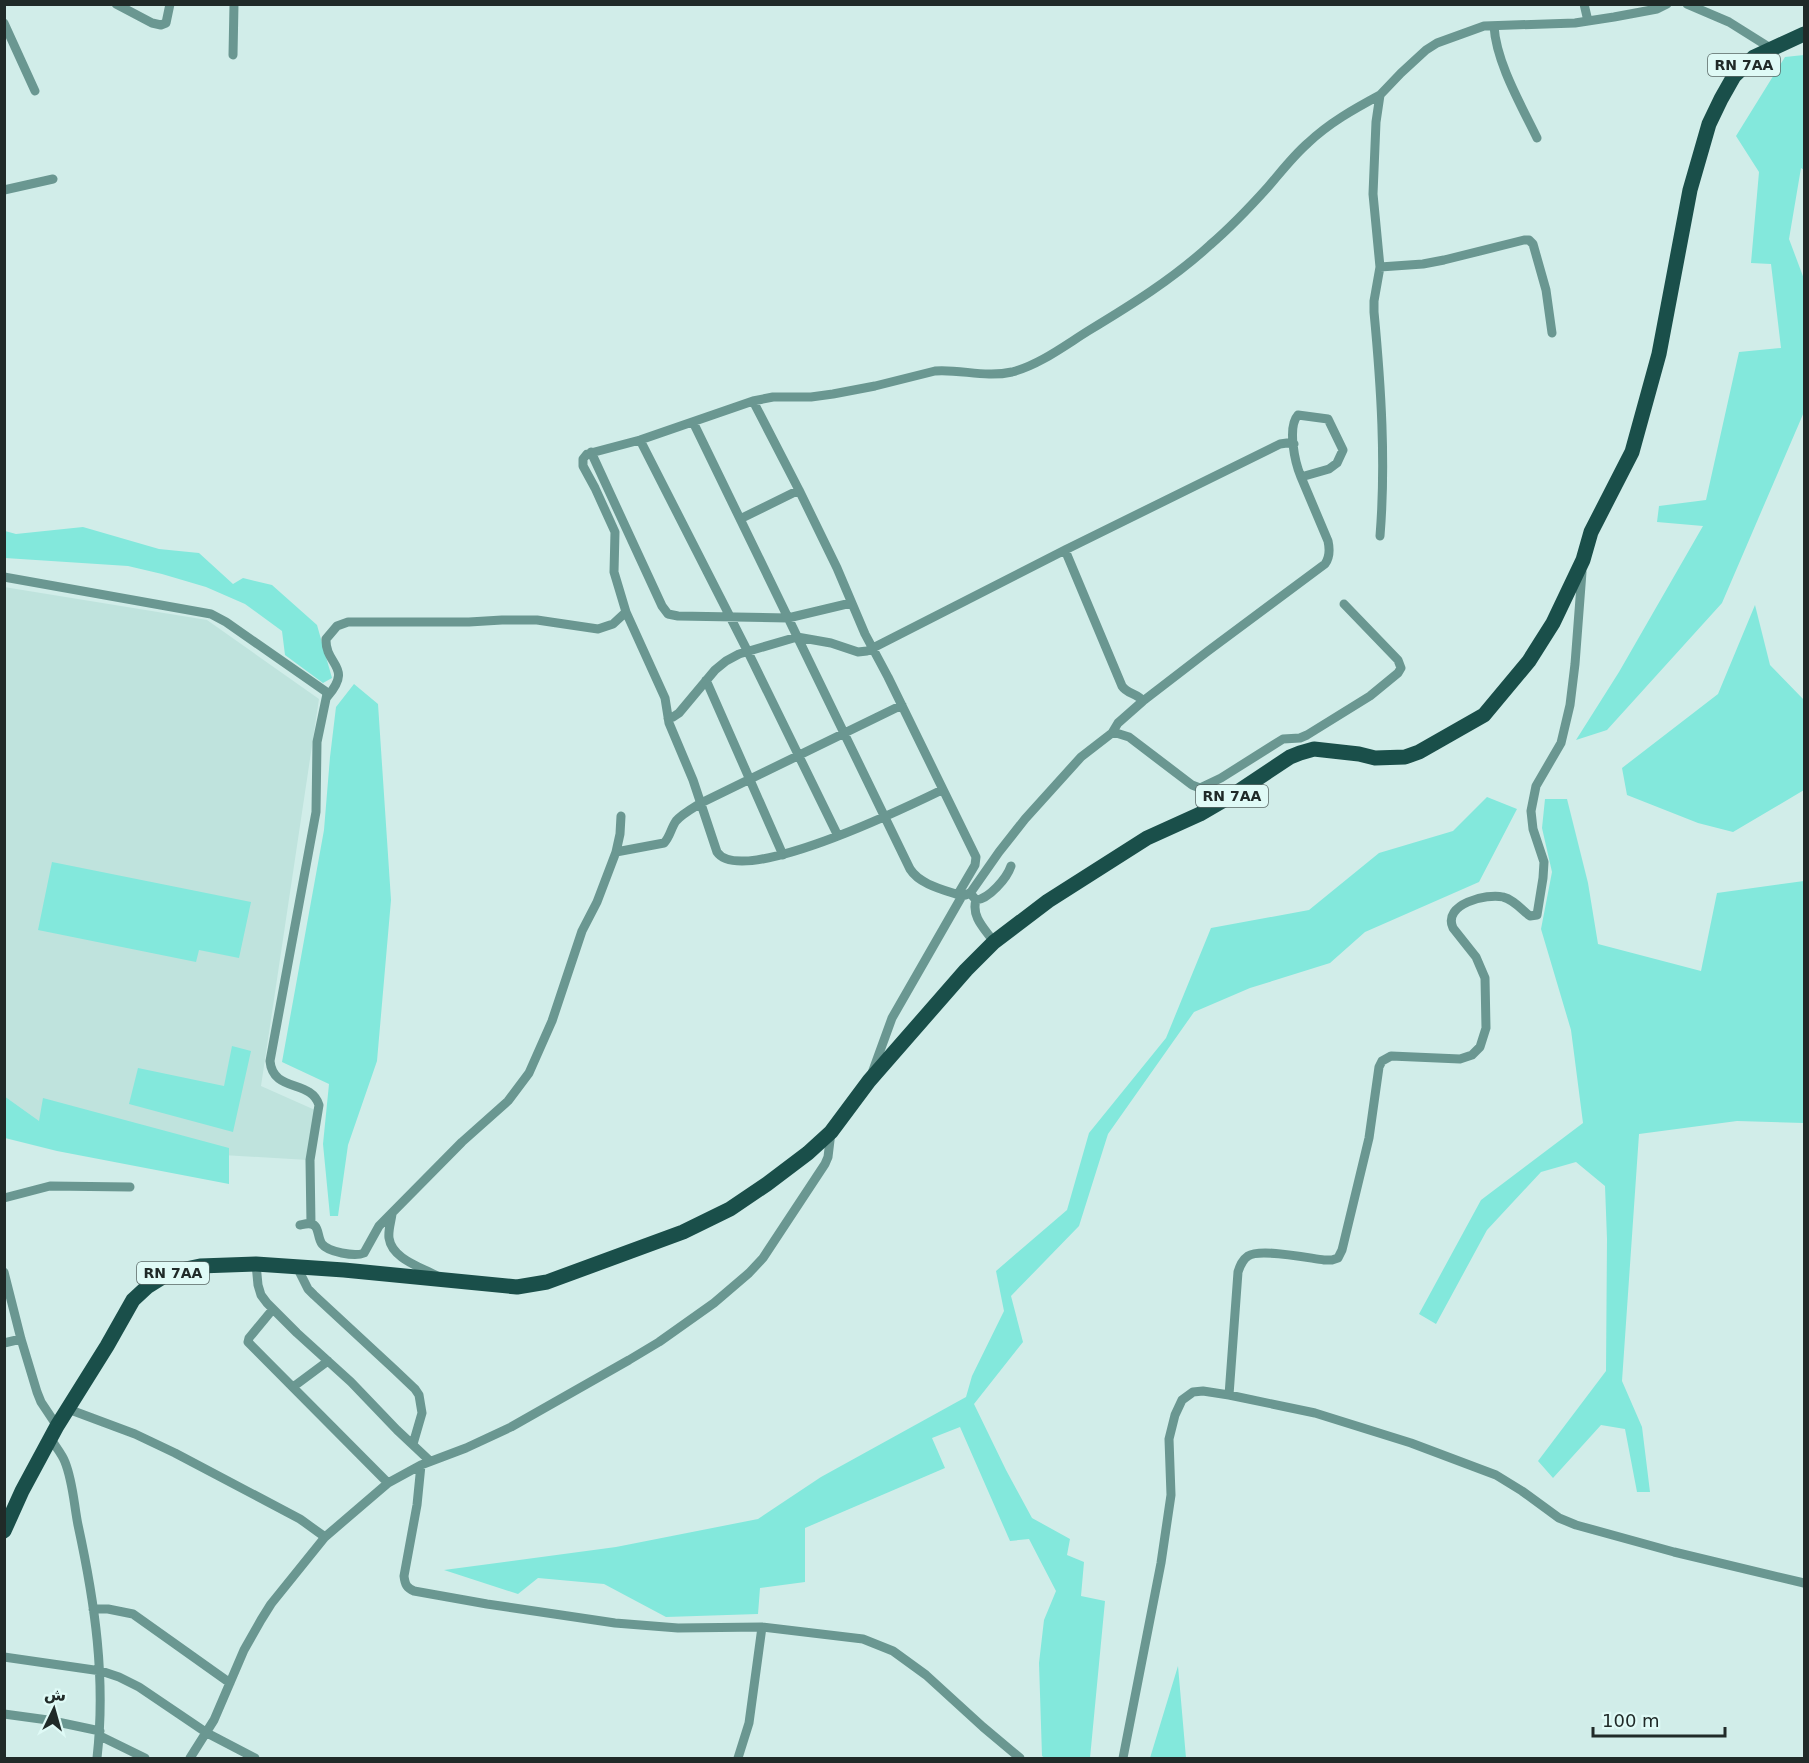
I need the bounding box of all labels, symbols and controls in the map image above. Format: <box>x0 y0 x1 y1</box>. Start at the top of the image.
road number: RN 7AA <box>1708 54 1780 76</box>
road number: RN 7AA <box>1196 785 1268 807</box>
road number: RN 7AA <box>137 1262 209 1284</box>
north arrow <box>24 1679 84 1739</box>
text: ش <box>43 1684 67 1705</box>
scale bar <box>1593 1700 1725 1738</box>
text: 100 m <box>1602 1710 1660 1731</box>

